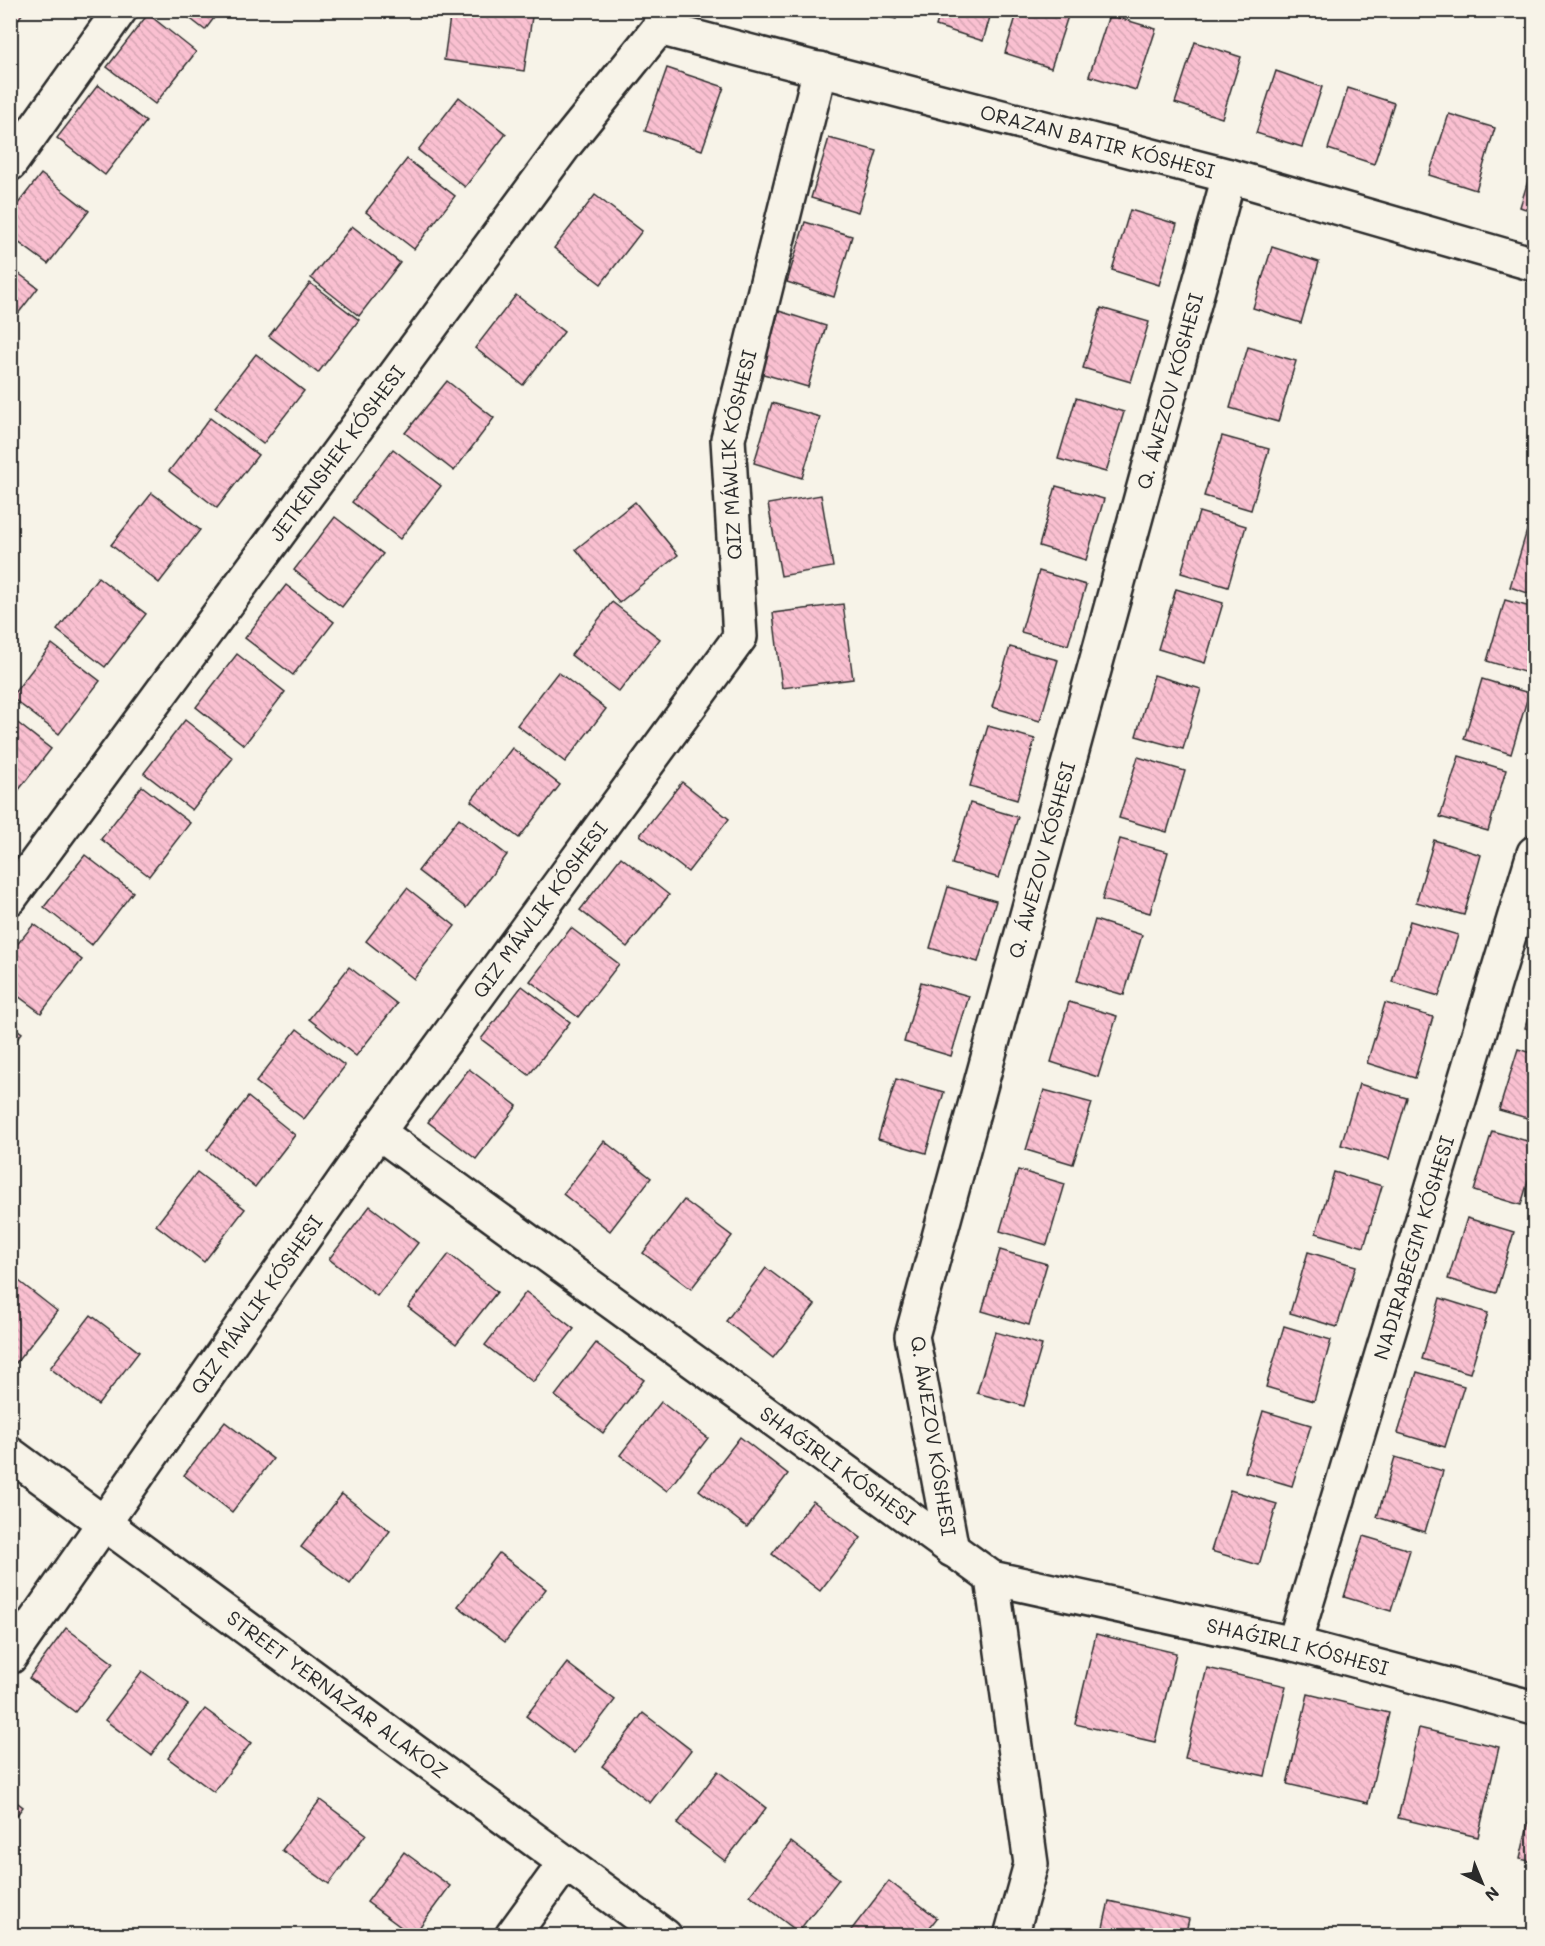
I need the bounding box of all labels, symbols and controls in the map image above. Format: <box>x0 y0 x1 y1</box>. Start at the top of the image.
street label: ORAZAN BATIR KÓSHESI <box>978 98 1218 184</box>
street label: Q. ÁWEZOV KÓSHESI <box>1130 290 1208 492</box>
street label: QIZ MÁWLIK KÓSHESI <box>714 347 762 561</box>
street label: JETKENSHEK KÓSHESI <box>263 360 410 546</box>
street label: Q. ÁWEZOV KÓSHESI <box>1002 759 1080 961</box>
street label: QIZ MÁWLIK KÓSHESI <box>466 816 613 1003</box>
street label: NADIRABEGIM KÓSHESI <box>1367 1132 1460 1363</box>
street label: QIZ MÁWLIK KÓSHESI <box>184 1210 328 1399</box>
street label: Q. ÁWEZOV KÓSHESI <box>905 1334 963 1538</box>
street label: SHAǴIRLI KÓSHESI <box>755 1400 921 1530</box>
street label: STREET YERNAZAR ALAKOZ <box>222 1604 453 1784</box>
street label: SHAǴIRLI KÓSHESI <box>1204 1611 1392 1681</box>
north arrow <box>1452 1853 1512 1913</box>
text: N <box>1481 1883 1504 1906</box>

